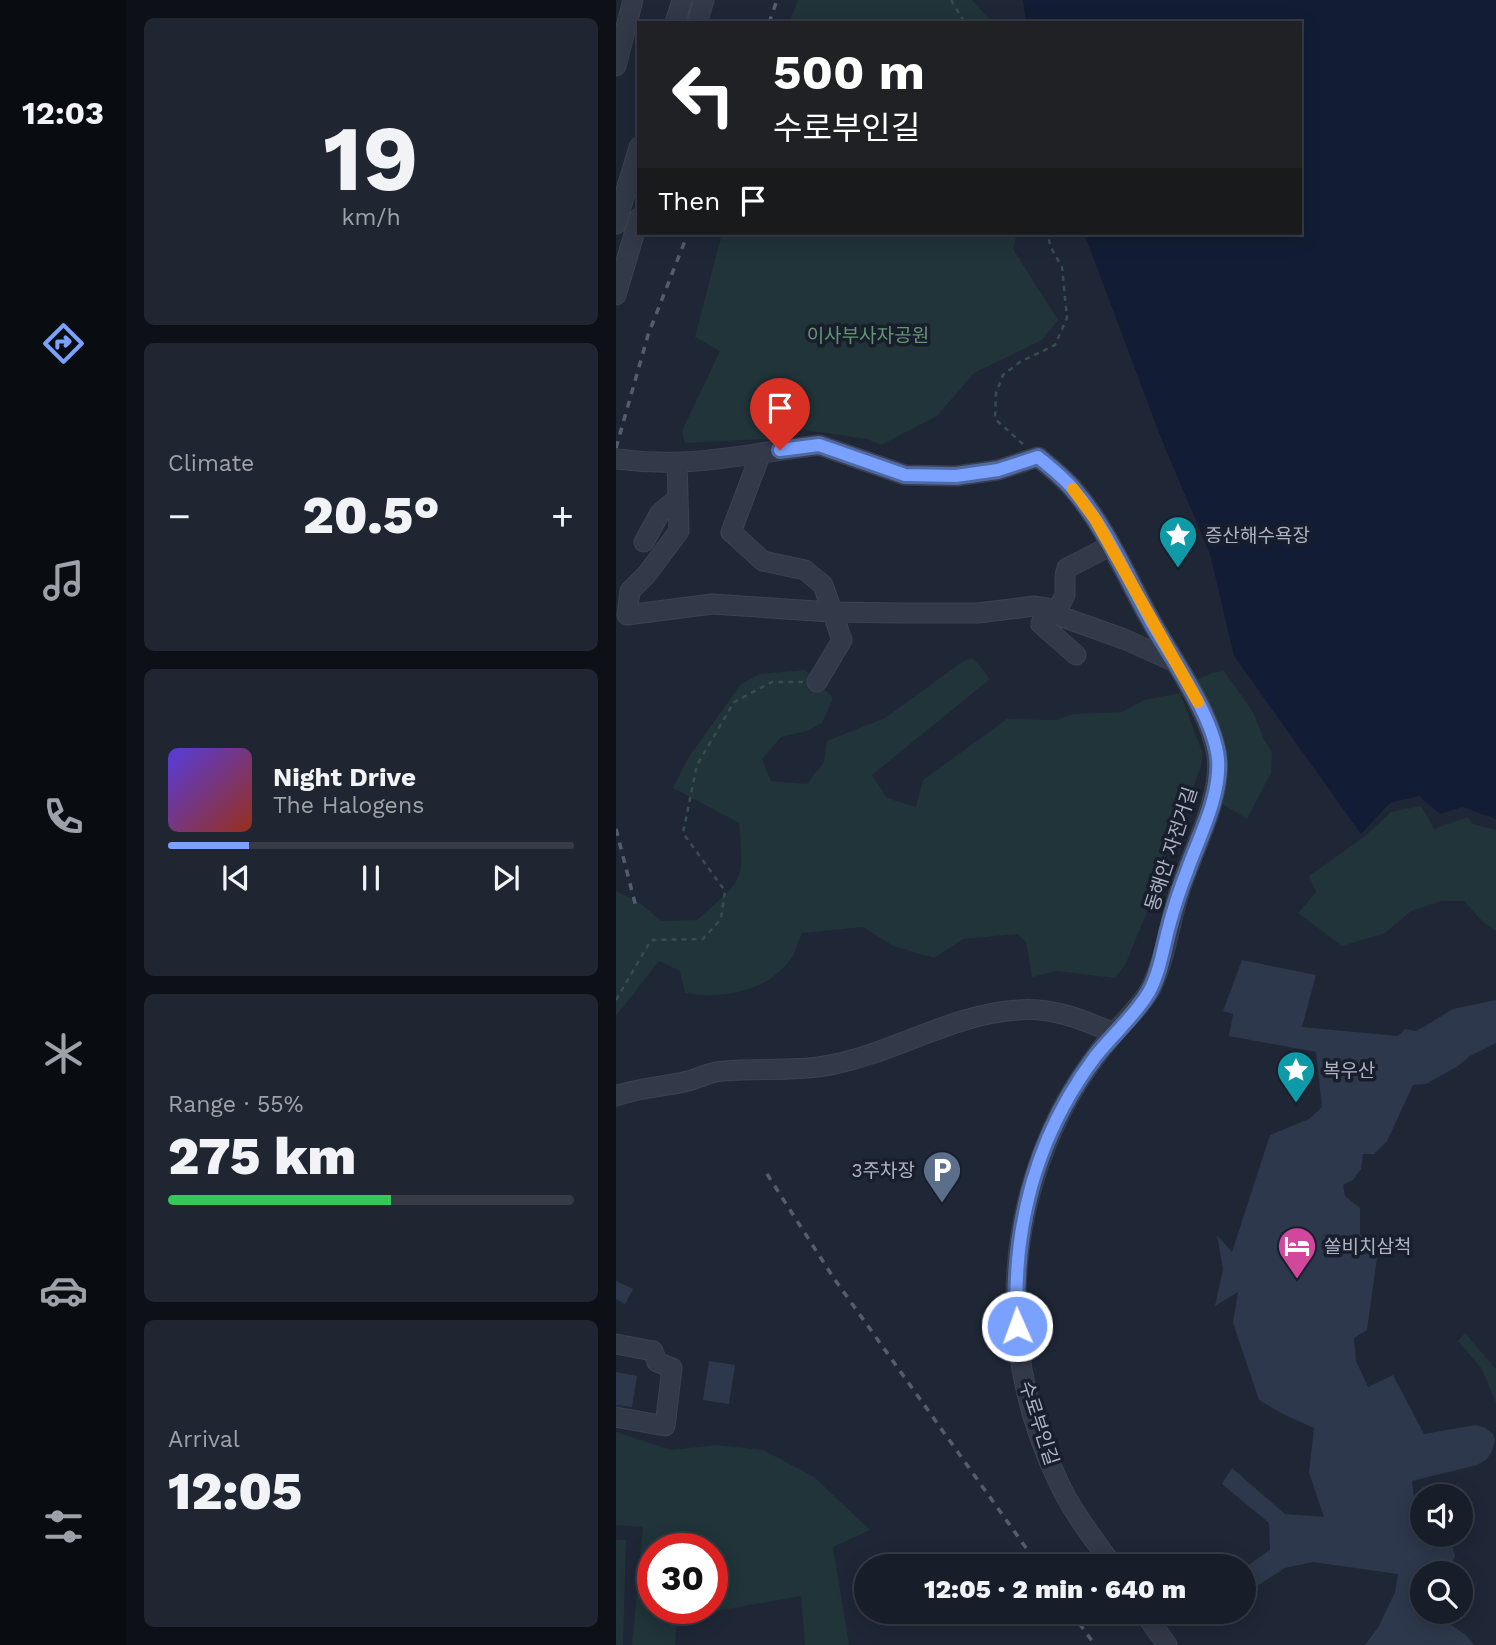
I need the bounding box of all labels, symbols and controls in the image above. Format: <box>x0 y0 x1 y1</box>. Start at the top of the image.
text: 500 m <box>773 43 925 101</box>
icon: left <box>658 49 749 140</box>
text: 12:03 <box>22 94 104 132</box>
text: 19 <box>323 105 419 212</box>
text: 수로부인길 <box>773 109 920 147</box>
icon: arrive <box>734 182 772 220</box>
text: Then <box>658 186 720 216</box>
text: km/h <box>341 204 401 231</box>
icon: directions <box>39 319 88 368</box>
park label: 이사부사자공원 <box>807 324 929 347</box>
pin <box>750 378 810 450</box>
icon: arrive <box>761 389 799 427</box>
text: Climate <box>168 450 254 477</box>
text: 20.5° <box>302 485 440 546</box>
text: − <box>168 494 191 538</box>
text: + <box>551 494 574 538</box>
place icon: 증산해수욕장 <box>1157 514 1199 569</box>
place label: 증산해수욕장 <box>1205 524 1310 547</box>
icon: music <box>39 556 88 605</box>
text: Night Drive <box>273 762 416 792</box>
street label: 동해안 자전거길 <box>1140 784 1202 914</box>
icon: phone <box>39 792 88 841</box>
text: The Halogens <box>273 792 424 819</box>
icon: previous <box>217 859 255 897</box>
icon: pause <box>352 859 390 897</box>
icon: next <box>487 859 525 897</box>
icon: climate <box>39 1029 88 1078</box>
place icon: 복우산 <box>1275 1049 1317 1104</box>
place label: 복우산 <box>1323 1059 1375 1082</box>
text: Range · 55% <box>168 1091 303 1118</box>
text: 275 km <box>168 1126 356 1187</box>
parking icon: 3주차장 <box>921 1149 963 1204</box>
place label: 3주차장 <box>851 1159 915 1182</box>
hotel icon: 쏠비치삼척 <box>1276 1225 1318 1280</box>
place label: 쏠비치삼척 <box>1324 1235 1411 1258</box>
icon: car <box>39 1266 88 1315</box>
position arrow <box>980 1289 1054 1363</box>
street label: 수로부인길 <box>1015 1378 1063 1468</box>
text: Arrival <box>168 1426 240 1453</box>
text: 12:05 <box>168 1461 302 1522</box>
map controls <box>1410 1484 1473 1624</box>
button: sound <box>1410 1484 1473 1547</box>
icon: filters <box>39 1502 88 1551</box>
speed limit sign: 30 <box>637 1533 728 1624</box>
button: search <box>1410 1561 1473 1624</box>
text: 12:05 · 2 min · 640 m <box>924 1574 1186 1604</box>

